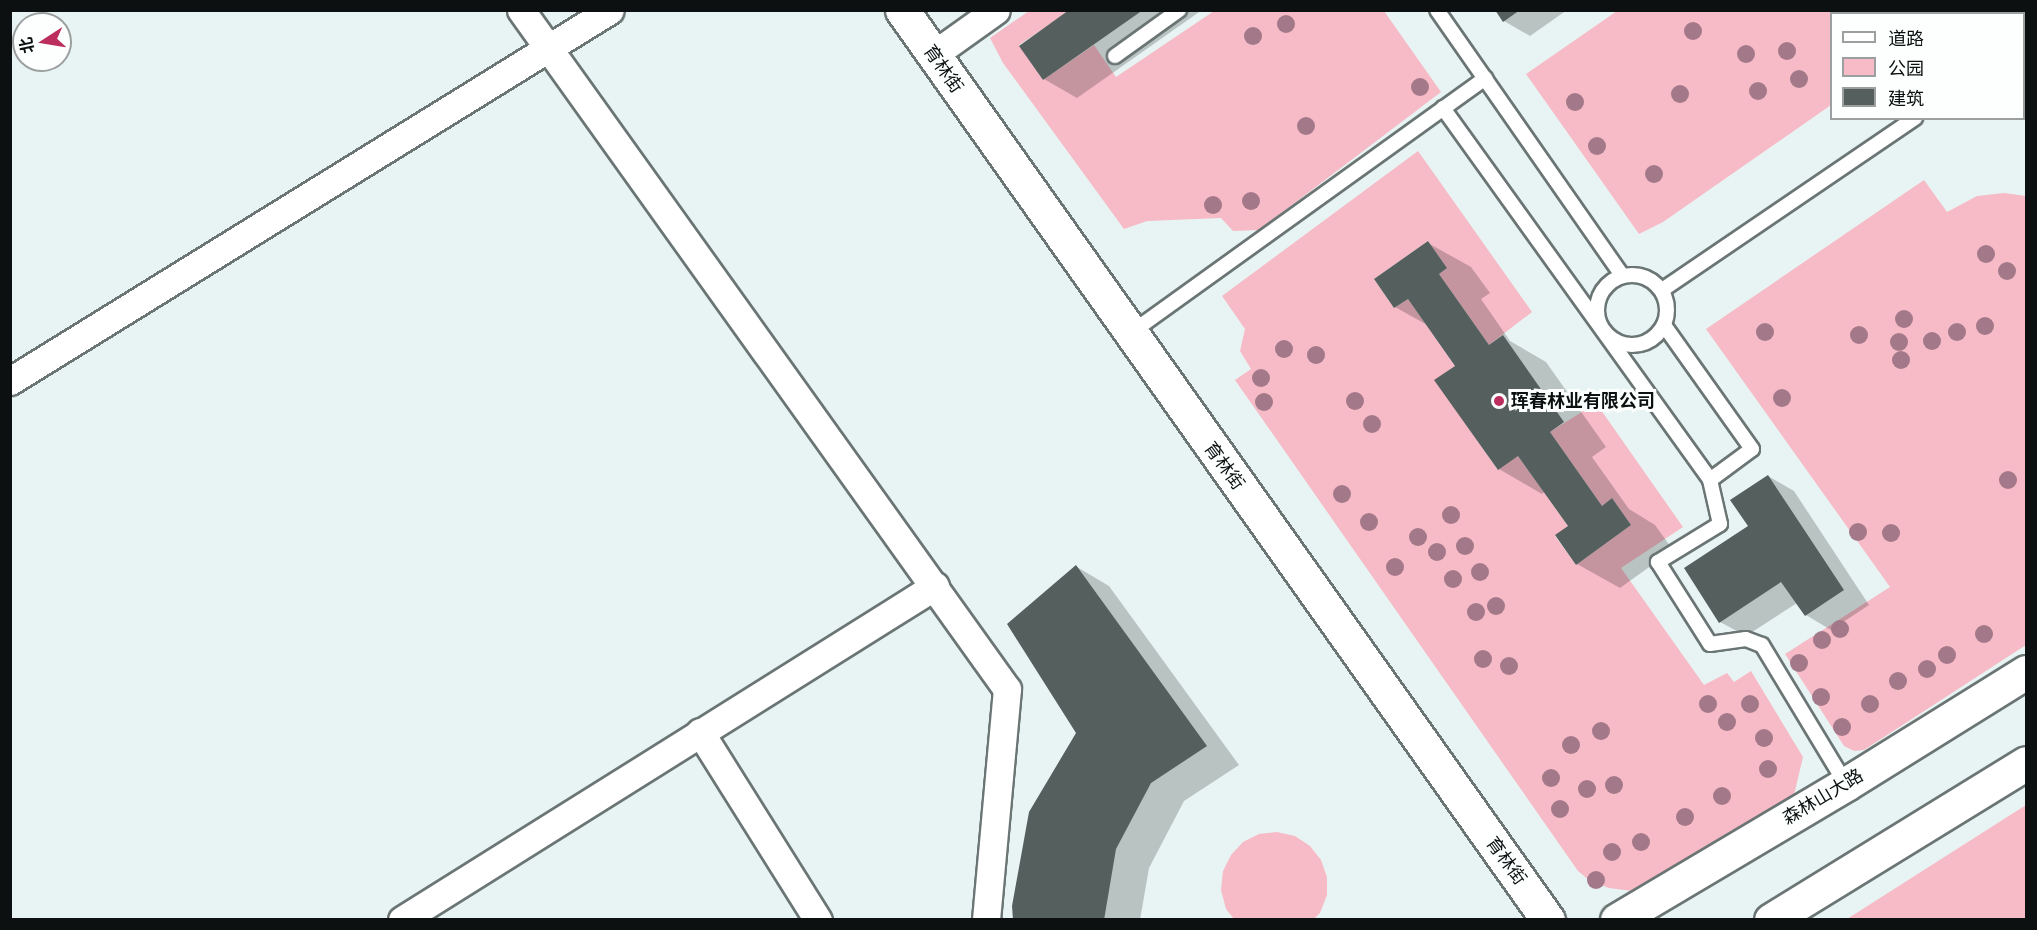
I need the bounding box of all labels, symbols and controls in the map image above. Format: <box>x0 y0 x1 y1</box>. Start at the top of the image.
north arrow <box>12 12 72 72</box>
legend <box>1830 12 2025 120</box>
text: 道路 <box>1888 27 1924 50</box>
text: 北 <box>15 35 38 55</box>
street label: 育林街 <box>919 41 967 97</box>
text: 公园 <box>1888 57 1924 80</box>
text: 建筑 <box>1888 87 1924 110</box>
place label: 珲春林业有限公司 <box>1511 390 1655 412</box>
marker: 珲春林业有限公司 <box>1492 394 1506 408</box>
street label: 育林街 <box>1199 438 1249 494</box>
street label: 森林山大路 <box>1779 765 1867 829</box>
street label: 育林街 <box>1481 833 1531 889</box>

